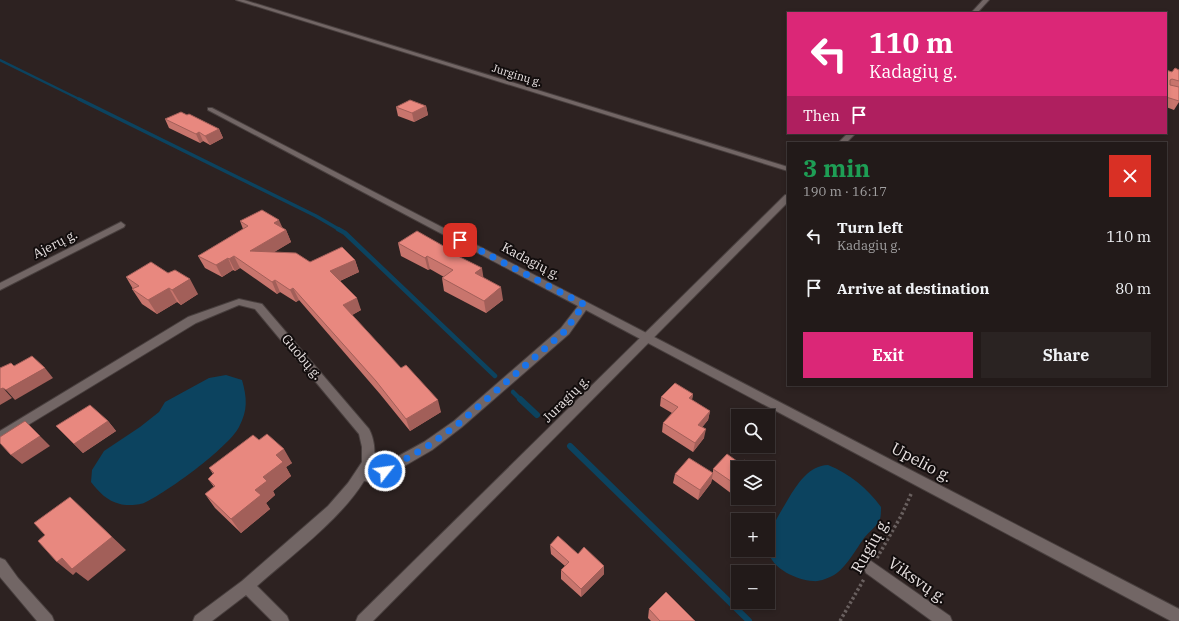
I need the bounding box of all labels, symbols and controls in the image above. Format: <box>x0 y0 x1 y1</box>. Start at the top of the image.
text: 110 m <box>869 24 953 61</box>
icon: left <box>803 28 855 80</box>
text: Kadagių g. <box>869 60 958 83</box>
street label: Jurginų g. <box>490 61 544 89</box>
icon: arrive <box>848 104 870 126</box>
text: Then <box>803 106 840 125</box>
text: 3 min <box>803 152 870 184</box>
button: close <box>1109 155 1151 197</box>
text: 190 m · 16:17 <box>803 183 887 200</box>
text: Turn left <box>837 218 903 237</box>
pin <box>443 223 477 257</box>
icon: left <box>803 225 825 247</box>
street label: Ajerų g. <box>30 226 80 262</box>
text: 110 m <box>1106 227 1151 246</box>
icon: arrive <box>449 229 471 251</box>
text: Kadagių g. <box>837 237 901 254</box>
street label: Kadagių g. <box>499 238 563 284</box>
icon: arrive <box>803 277 825 299</box>
text: Arrive at destination <box>837 279 989 298</box>
text: 80 m <box>1115 279 1151 298</box>
street label: Guobų g. <box>278 331 326 383</box>
button: Exit <box>803 332 973 378</box>
button: Share <box>981 332 1151 378</box>
street label: Juragių g. <box>539 372 593 426</box>
map controls <box>731 409 775 609</box>
button: search <box>731 409 775 453</box>
street label: Upelio g. <box>888 438 956 486</box>
position arrow <box>364 450 406 492</box>
button: layers <box>731 461 775 505</box>
button: + <box>731 513 775 557</box>
street label: Rugių g. <box>846 514 894 576</box>
street label: Viksvų g. <box>885 552 951 608</box>
button: − <box>731 565 775 609</box>

